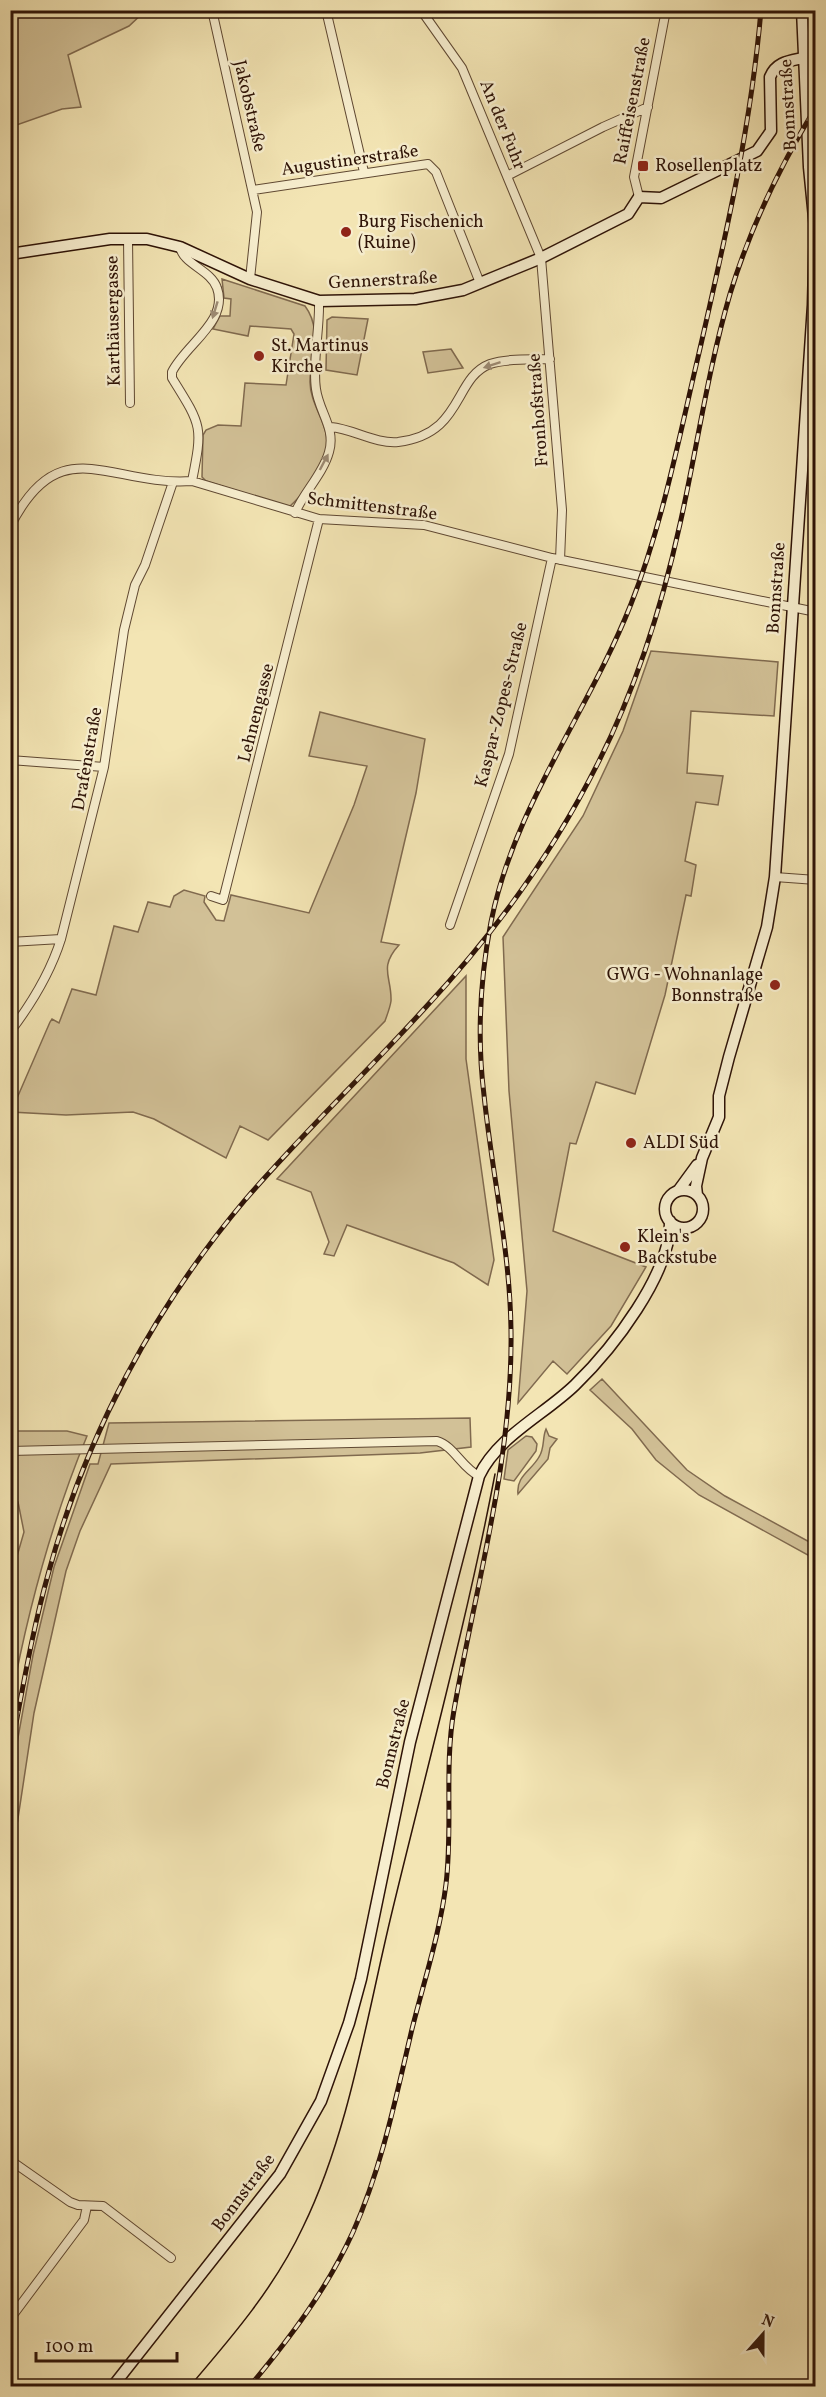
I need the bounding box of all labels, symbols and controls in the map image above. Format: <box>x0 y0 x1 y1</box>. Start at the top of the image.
street label: Raiffeisenstraße <box>608 35 658 167</box>
street label: Jakobstraße <box>226 58 272 154</box>
street label: Bonnstraße <box>774 58 804 152</box>
street label: An der Fuhr <box>473 76 532 174</box>
street label: Augustinerstraße <box>280 139 420 183</box>
place label: Rosellenplatz <box>655 154 762 179</box>
marker: Rosellenplatz <box>636 159 650 173</box>
place label: Burg Fischenich (Ruine) <box>358 210 484 256</box>
marker: Burg Fischenich (Ruine) <box>339 225 353 239</box>
street label: Karthäusergasse <box>100 255 128 387</box>
street label: Gennerstraße <box>328 266 438 296</box>
one-way arrow <box>210 301 219 319</box>
place label: St. Martinus Kirche <box>271 334 369 380</box>
marker: St. Martinus Kirche <box>252 349 266 363</box>
street label: Fronhofstraße <box>523 352 555 468</box>
one-way arrow <box>483 361 501 371</box>
one-way arrow <box>319 453 329 470</box>
street label: Schmittenstraße <box>305 487 439 527</box>
street label: Bonnstraße <box>761 541 793 635</box>
street label: Kaspar-Zopes-Straße <box>469 620 535 790</box>
street label: Lehnengasse <box>233 661 281 765</box>
street label: Drafenstraße <box>67 705 109 813</box>
place label: GWG - Wohnanlage Bonnstraße <box>607 963 763 1009</box>
marker: GWG - Wohnanlage Bonnstraße <box>768 978 782 992</box>
place label: ALDI Süd <box>643 1131 719 1156</box>
marker: ALDI Süd <box>624 1136 638 1150</box>
place label: Klein's Backstube <box>637 1225 717 1271</box>
marker: Klein's Backstube <box>618 1240 632 1254</box>
street label: Bonnstraße <box>371 1696 417 1792</box>
street label: Bonnstraße <box>206 2149 282 2237</box>
north arrow <box>733 2304 793 2364</box>
text: N <box>758 2310 777 2334</box>
scale bar <box>36 2325 177 2363</box>
text: 100 m <box>45 2335 94 2360</box>

